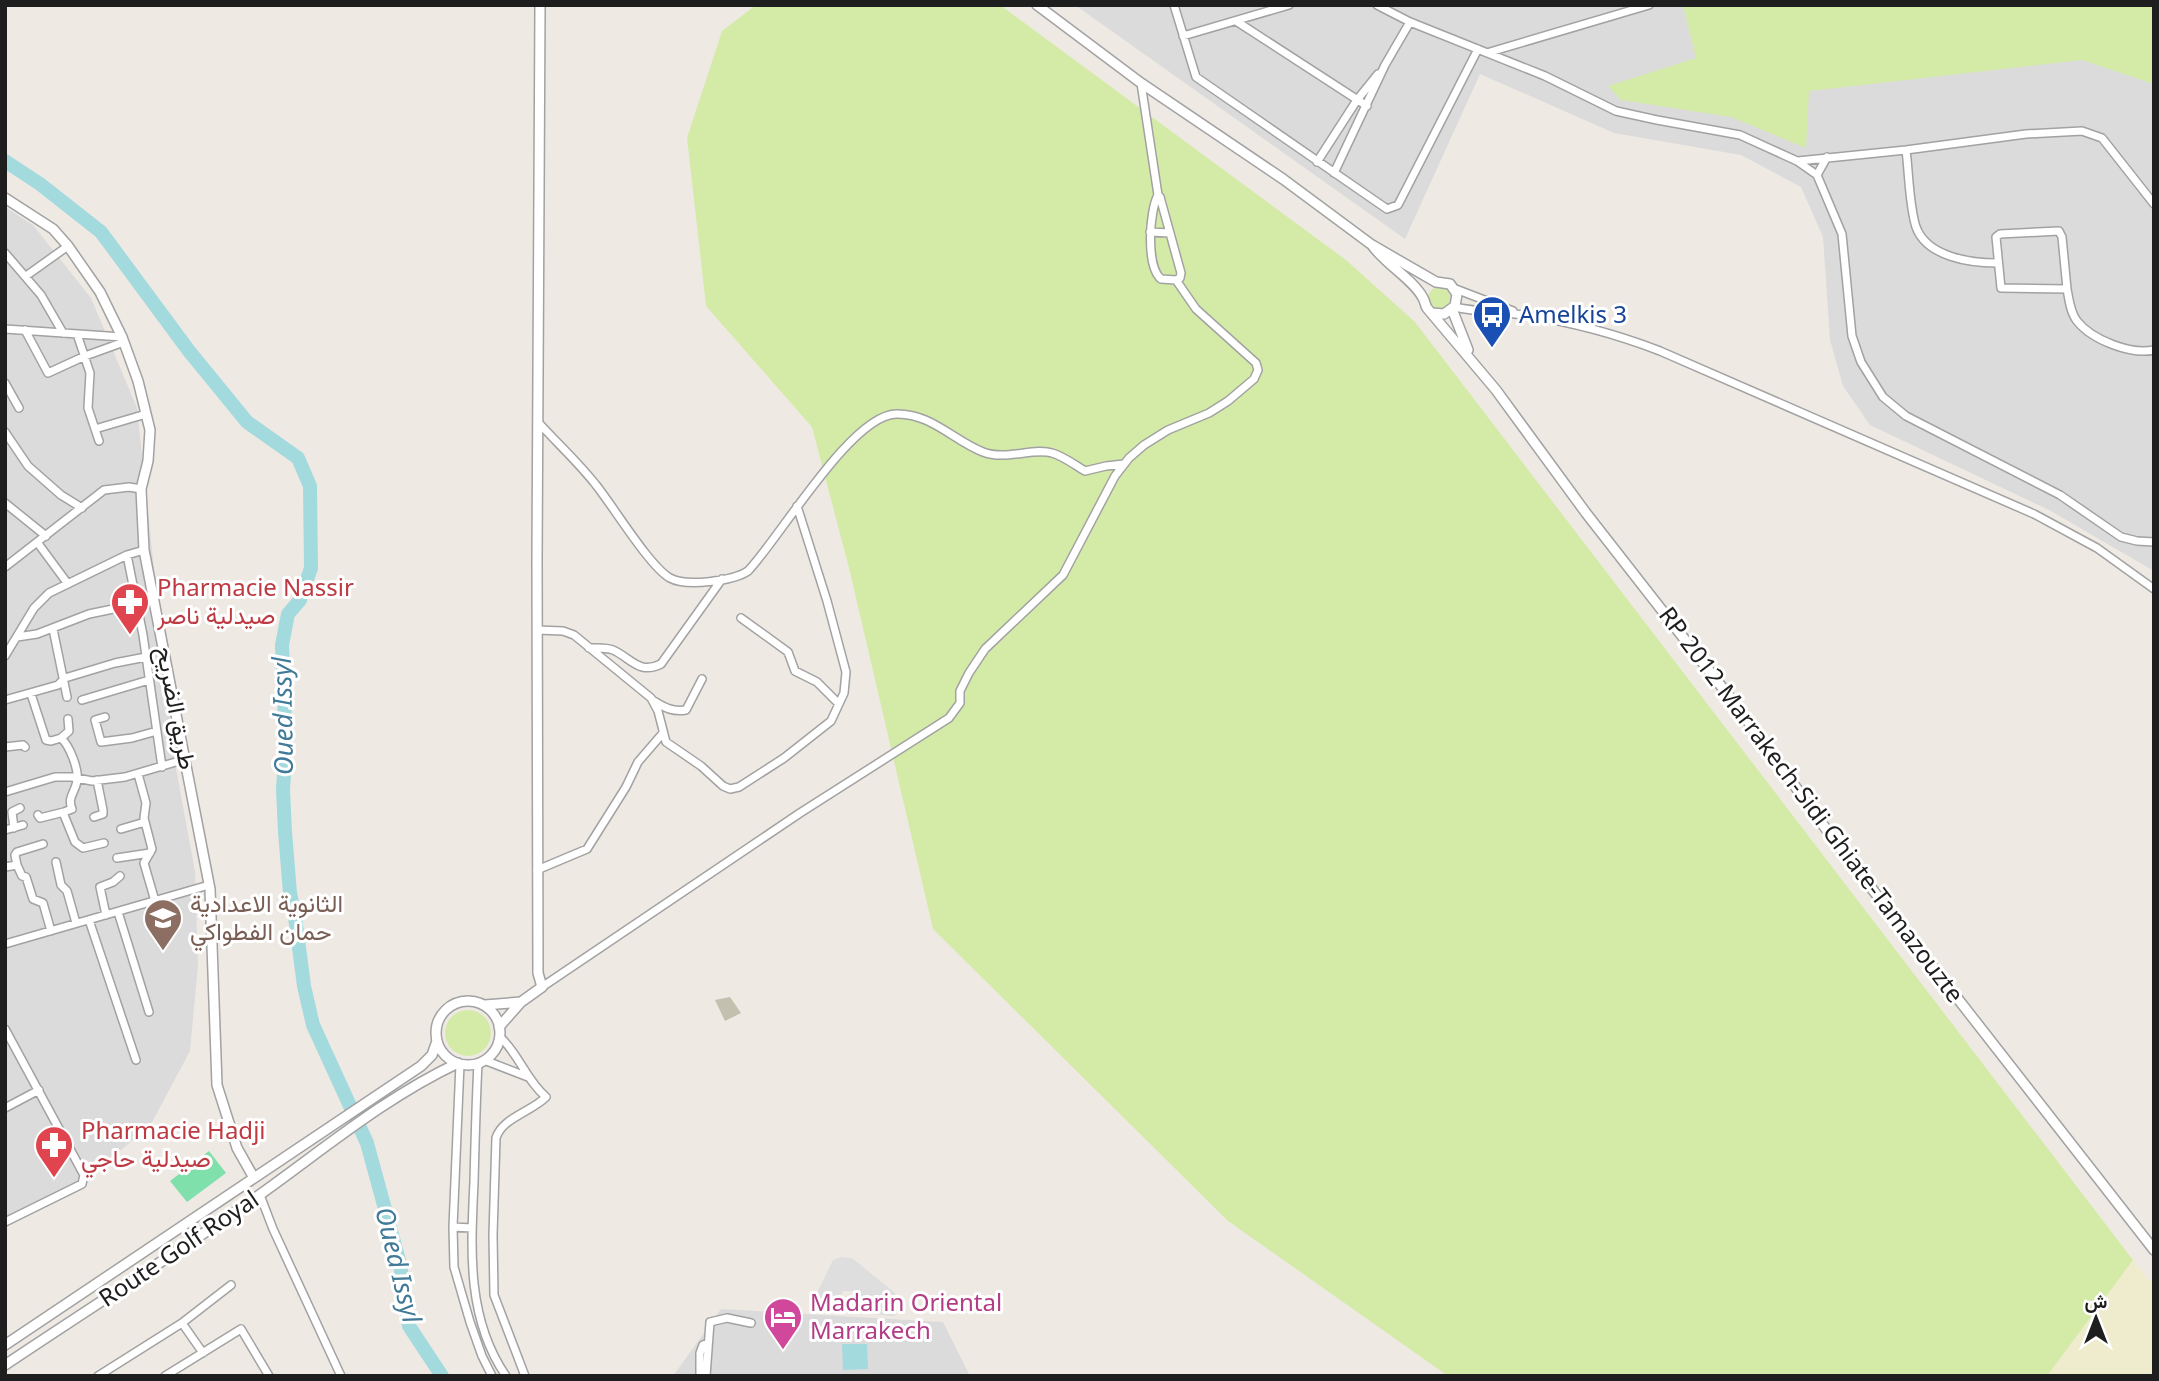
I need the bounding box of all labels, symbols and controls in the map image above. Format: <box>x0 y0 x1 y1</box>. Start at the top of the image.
bus stop icon: Amelkis 3 <box>1471 294 1513 349</box>
place label: Amelkis 3 <box>1519 297 1627 330</box>
place label: Pharmacie Nassir صيدلية ناصر <box>156 570 354 631</box>
pharmacy icon: Pharmacie Nassir صيدلية ناصر <box>109 581 151 636</box>
street label: RP 2012 Marrakech-Sidi Ghiate-Tamazouzte <box>1652 599 1972 1009</box>
street label: طريق الضريح <box>147 643 206 772</box>
water label: Oued Issyl <box>263 655 301 775</box>
place label: الثانوية الاعدادية حمان الفطواكي <box>190 886 343 951</box>
school or university icon: الثانوية الاعدادية حمان الفطواكي <box>142 897 184 952</box>
place label: Pharmacie Hadji صيدلية حاجي <box>81 1113 266 1178</box>
pharmacy icon: Pharmacie Hadji صيدلية حاجي <box>33 1124 75 1179</box>
street label: Route Golf Royal <box>92 1182 265 1314</box>
water label: Oued Issyl <box>367 1203 431 1328</box>
north arrow <box>2061 1283 2131 1353</box>
place label: Madarin Oriental Marrakech <box>810 1285 1002 1346</box>
text: ش <box>2085 1288 2108 1314</box>
hotel icon: Madarin Oriental Marrakech <box>762 1296 804 1351</box>

